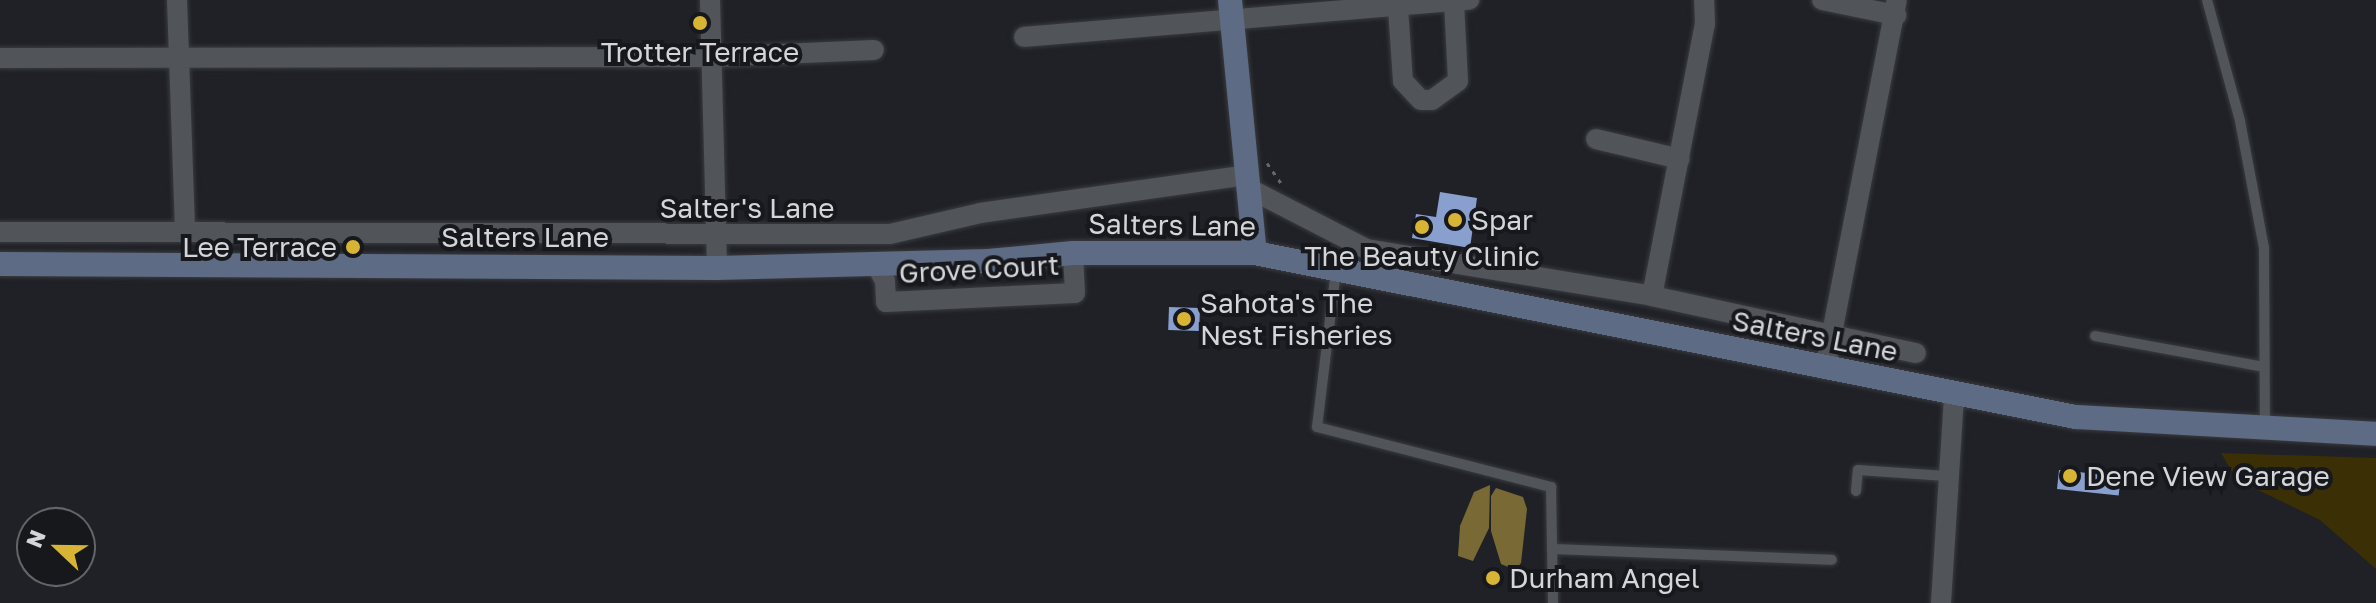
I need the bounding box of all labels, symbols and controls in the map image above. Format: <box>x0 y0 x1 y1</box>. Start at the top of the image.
marker: Trotter Terrace <box>691 14 709 32</box>
place label: Trotter Terrace <box>601 35 799 69</box>
street label: Salter's Lane <box>659 191 835 225</box>
place label: Spar <box>1471 203 1533 237</box>
street label: Salters Lane <box>1088 207 1256 243</box>
marker: Spar <box>1446 211 1464 229</box>
marker: The Beauty Clinic <box>1413 218 1431 236</box>
street label: Salters Lane <box>441 220 609 254</box>
place label: Lee Terrace <box>182 230 337 264</box>
marker: Lee Terrace <box>344 238 362 256</box>
place label: The Beauty Clinic <box>1304 239 1540 273</box>
street label: Grove Court <box>898 248 1060 290</box>
place label: Sahota's The Nest Fisheries <box>1200 286 1393 352</box>
street label: Salters Lane <box>1729 303 1901 369</box>
marker: Sahota's The Nest Fisheries <box>1175 310 1193 328</box>
place label: Dene View Garage <box>2086 459 2330 493</box>
marker: Dene View Garage <box>2061 467 2079 485</box>
north arrow <box>16 507 96 587</box>
text: N <box>19 526 51 551</box>
place label: Durham Angel <box>1509 561 1700 595</box>
marker: Durham Angel <box>1484 569 1502 587</box>

